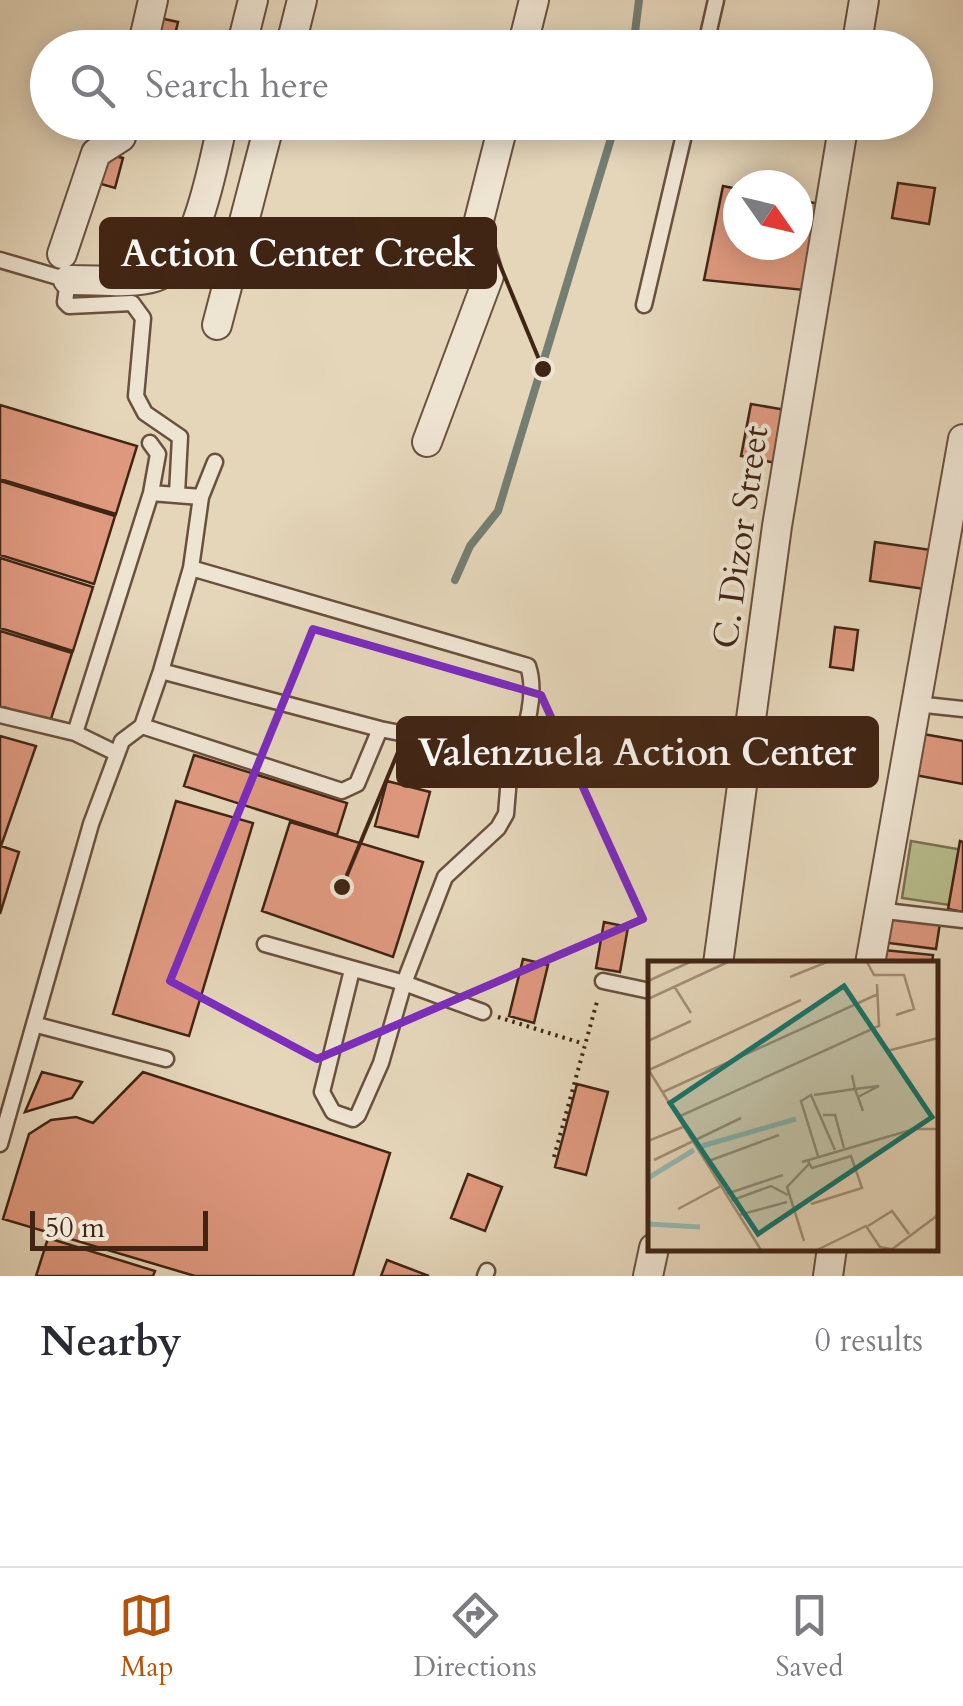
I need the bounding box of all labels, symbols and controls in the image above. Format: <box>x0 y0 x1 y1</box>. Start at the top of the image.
search box <box>30 30 933 140</box>
icon: search <box>65 58 120 113</box>
text: Search here <box>145 59 329 111</box>
north arrow <box>723 170 813 260</box>
callout: Action Center Creek <box>101 219 495 287</box>
text: Action Center Creek <box>121 228 476 280</box>
street label: C. Dizor Street <box>702 423 780 652</box>
callout: Valenzuela Action Center <box>398 718 877 786</box>
text: Valenzuela Action Center <box>418 727 857 779</box>
inset map <box>648 961 938 1251</box>
scale bar <box>30 1206 208 1250</box>
text: 50 m <box>45 1209 105 1247</box>
text: Nearby <box>40 1313 182 1370</box>
text: 0 results <box>815 1319 923 1363</box>
tab: Map <box>119 1588 174 1686</box>
tab: Directions <box>413 1588 537 1686</box>
tab: Saved <box>776 1588 844 1686</box>

